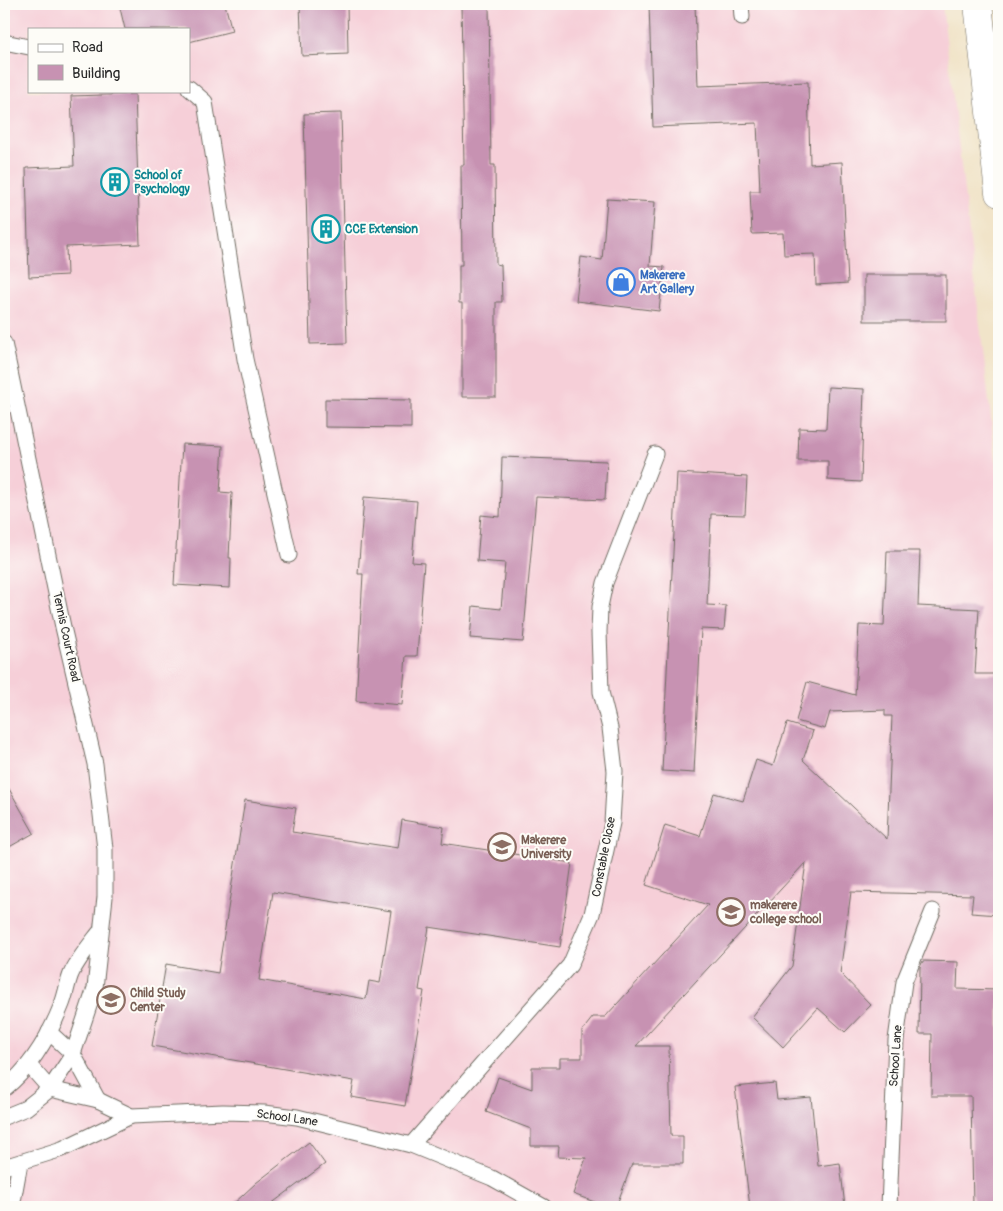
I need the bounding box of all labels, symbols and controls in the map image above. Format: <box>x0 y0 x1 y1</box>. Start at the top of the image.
legend <box>28 28 190 92</box>
text: Road <box>72 38 103 57</box>
text: Building <box>72 64 120 83</box>
building icon: School of Psychology <box>100 167 130 197</box>
place label: School of Psychology <box>134 168 191 197</box>
building icon: CCE Extension <box>311 214 341 244</box>
place label: CCE Extension <box>345 222 418 237</box>
shop icon: Makerere Art Gallery <box>606 267 636 297</box>
place label: Makerere Art Gallery <box>640 268 695 297</box>
street label: Tennis Court Road <box>49 591 83 684</box>
street label: Constable Close <box>589 816 619 898</box>
school or university icon: Makerere University <box>487 832 517 862</box>
place label: Makerere University <box>521 833 572 862</box>
school or university icon: makerere college school <box>716 897 746 927</box>
place label: makerere college school <box>749 898 822 927</box>
school or university icon: Child Study Center <box>96 985 126 1015</box>
place label: Child Study Center <box>130 986 186 1015</box>
street label: School Lane <box>886 1025 906 1087</box>
street label: School Lane <box>255 1106 319 1130</box>

